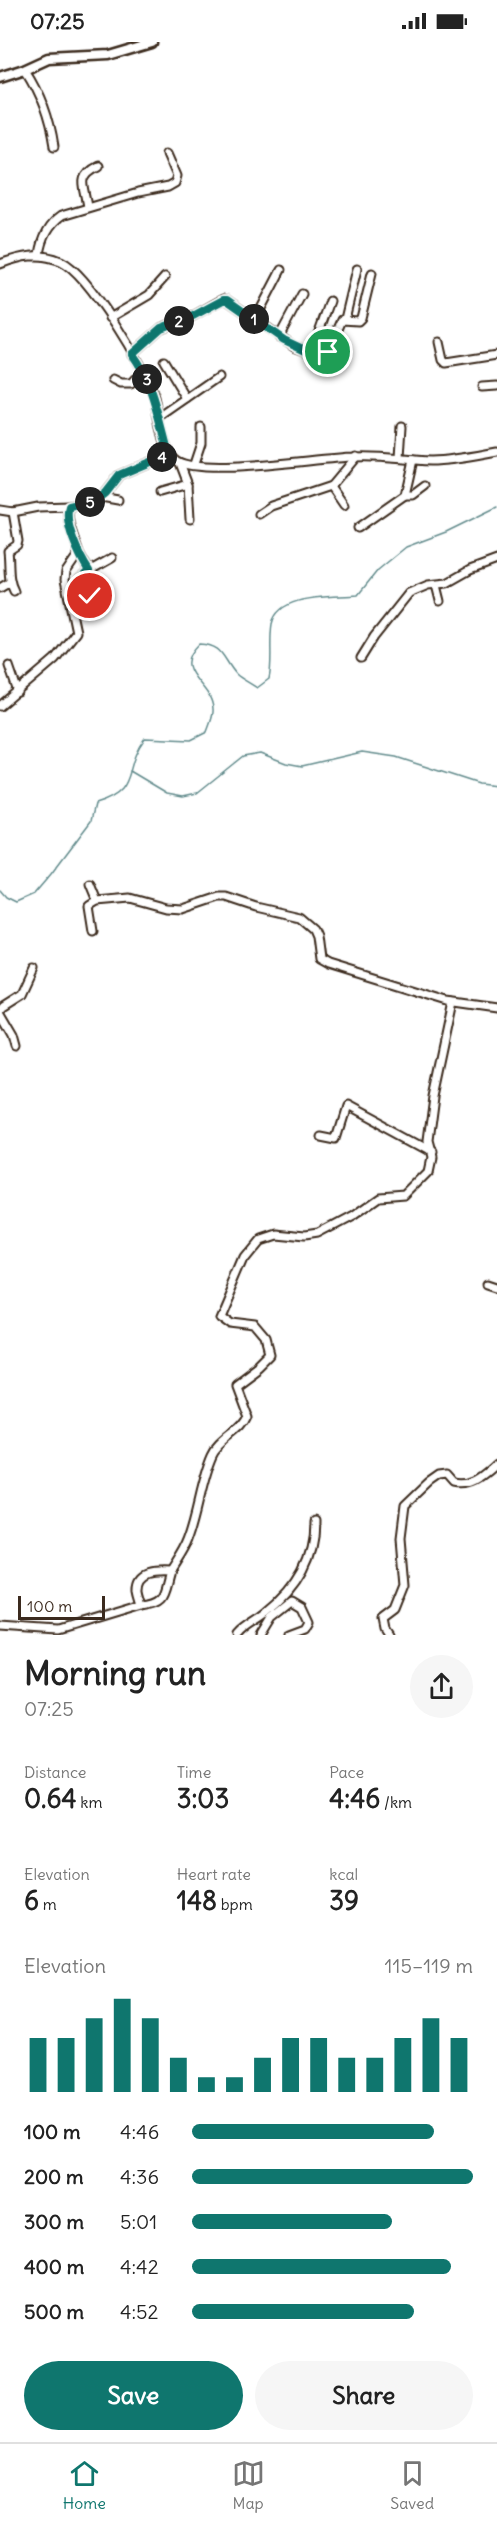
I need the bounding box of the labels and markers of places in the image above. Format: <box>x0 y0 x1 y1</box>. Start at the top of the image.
pin: 1 <box>239 304 269 334</box>
pin: 2 <box>164 306 194 336</box>
pin <box>302 326 353 377</box>
pin: 3 <box>132 364 162 394</box>
pin: 4 <box>147 442 177 472</box>
pin: 5 <box>75 487 105 517</box>
pin <box>64 570 115 621</box>

